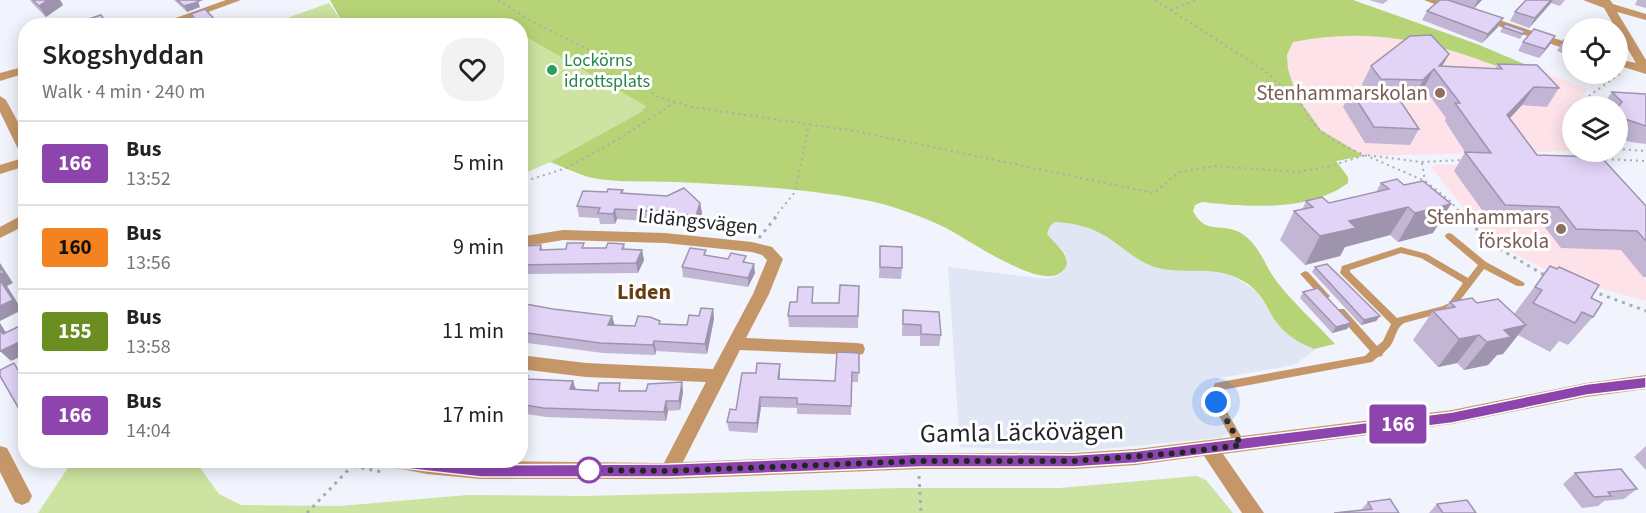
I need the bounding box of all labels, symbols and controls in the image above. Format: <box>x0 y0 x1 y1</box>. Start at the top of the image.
map controls <box>1562 18 1628 162</box>
button: locate <box>1562 18 1628 84</box>
text: Skogshyddan <box>42 35 204 75</box>
button: heart <box>441 38 504 101</box>
place label: Lockörns idrottsplats <box>564 48 650 94</box>
marker: Lockörns idrottsplats <box>545 63 559 77</box>
text: Walk · 4 min · 240 m <box>42 78 205 106</box>
place label: Stenhammarskolan <box>1256 78 1428 108</box>
marker: Stenhammarskolan <box>1433 86 1447 100</box>
button: layers <box>1562 96 1628 162</box>
text: Bus <box>126 133 162 165</box>
text: 5 min <box>453 147 504 179</box>
text: 166 <box>58 148 92 178</box>
text: 13:52 <box>126 165 171 193</box>
street label: Lidängsvägen <box>636 200 760 242</box>
place label: Stenhammars förskola <box>1426 202 1549 256</box>
text: Bus <box>126 217 162 249</box>
marker: Stenhammars förskola <box>1554 222 1568 236</box>
text: 9 min <box>453 231 504 263</box>
text: 160 <box>58 232 92 262</box>
text: 13:56 <box>126 249 171 277</box>
district label: Liden <box>617 276 671 308</box>
text: Bus <box>126 301 162 333</box>
text: 11 min <box>442 315 504 347</box>
text: 155 <box>58 316 92 346</box>
text: 13:58 <box>126 333 171 361</box>
text: Bus <box>126 385 162 417</box>
your location <box>1201 387 1231 417</box>
text: 17 min <box>442 399 504 431</box>
text: 166 <box>58 400 92 430</box>
line badge: 166 <box>1364 404 1432 444</box>
text: 166 <box>1381 409 1415 439</box>
street label: Gamla Läckövägen <box>920 412 1124 452</box>
text: 14:04 <box>126 417 171 445</box>
unlabelled marker <box>576 457 602 483</box>

